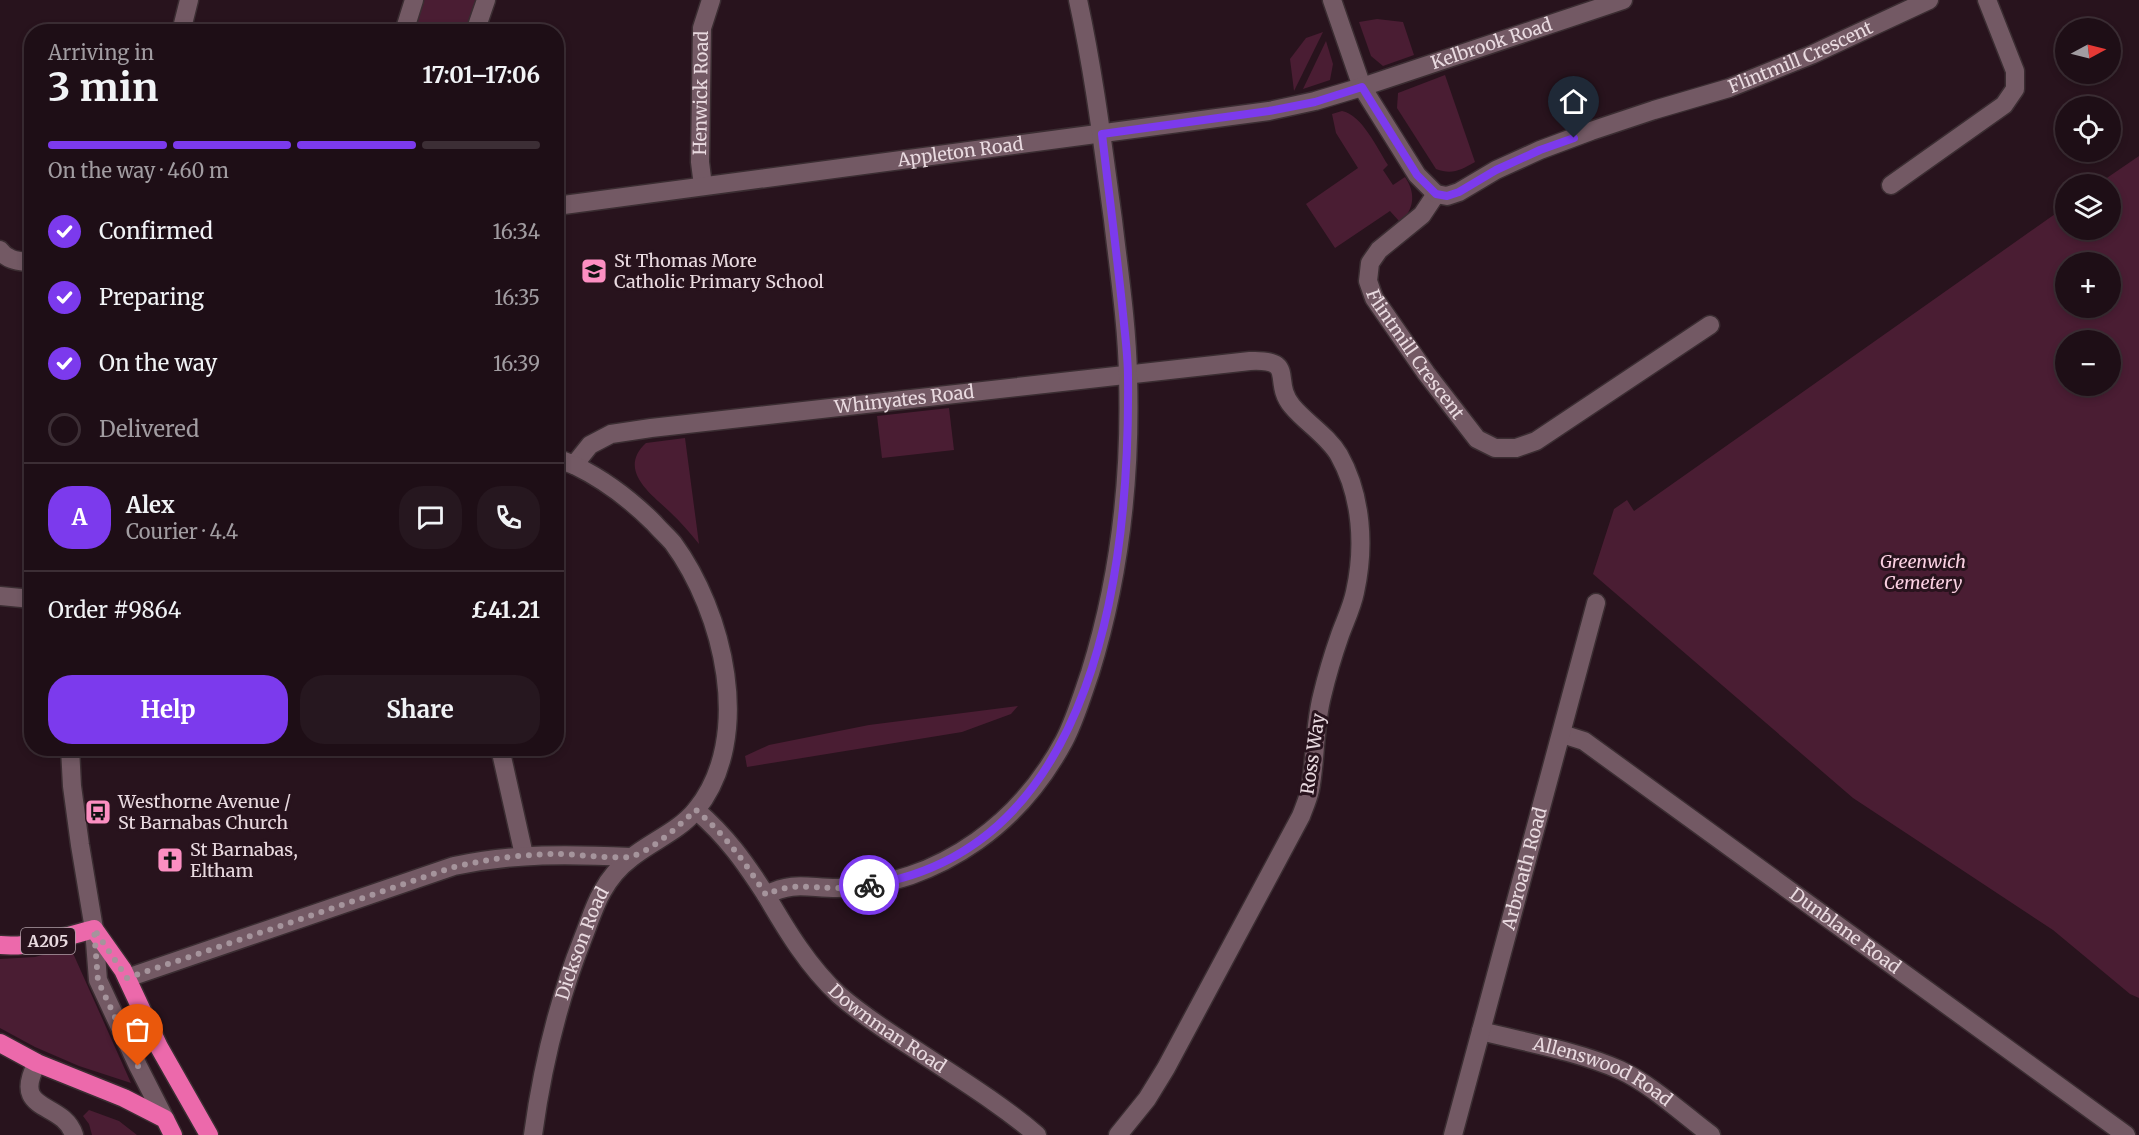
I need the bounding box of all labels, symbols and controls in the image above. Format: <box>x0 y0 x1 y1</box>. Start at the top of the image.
street label: Kelbrook Road <box>1428 12 1555 74</box>
street label: Flintmill Crescent <box>1725 16 1876 98</box>
north arrow <box>2055 18 2121 84</box>
map controls <box>2055 18 2121 396</box>
street label: Henwick Road <box>688 31 713 156</box>
text: Arriving in <box>48 40 154 65</box>
text: 17:01–17:06 <box>423 61 540 89</box>
text: 3 min <box>48 63 158 112</box>
pin <box>1548 76 1599 138</box>
icon: home <box>1557 85 1590 118</box>
button: locate <box>2055 96 2121 162</box>
street label: Appleton Road <box>895 132 1025 172</box>
text: On the way · 460 m <box>48 158 229 183</box>
button: layers <box>2055 174 2121 240</box>
icon: check <box>48 215 81 248</box>
text: Confirmed <box>99 217 213 245</box>
text: 16:34 <box>493 219 540 244</box>
place label: St Thomas More Catholic Primary School <box>614 249 824 293</box>
button: + <box>2055 252 2121 318</box>
school or university icon: St Thomas More Catholic Primary School <box>579 256 609 286</box>
icon: check <box>48 281 81 314</box>
text: Preparing <box>99 283 204 311</box>
text: 16:35 <box>494 285 540 310</box>
street label: Flintmill Crescent <box>1361 286 1470 424</box>
button: − <box>2055 330 2121 396</box>
icon: check <box>48 347 81 380</box>
text: On the way <box>99 349 217 377</box>
text: 16:39 <box>493 351 540 376</box>
street label: Whinyates Road <box>832 380 975 419</box>
text: Delivered <box>99 415 199 443</box>
button: chat <box>399 486 462 549</box>
button: phone <box>477 486 540 549</box>
text: Alex <box>126 491 175 519</box>
text: A <box>72 503 87 531</box>
text: Courier · 4.4 <box>126 519 238 544</box>
park label: Greenwich Cemetery <box>1880 550 1966 594</box>
text: Order #9864 <box>48 596 181 624</box>
text: £41.21 <box>471 596 540 624</box>
button: Help <box>48 675 288 744</box>
button: Share <box>300 675 540 744</box>
street label: Ross Way <box>1295 711 1330 796</box>
place label: Westhorne Avenue / St Barnabas Church <box>117 790 291 834</box>
bus stop icon: Westhorne Avenue / St Barnabas Church <box>83 797 113 827</box>
street label: Arbroath Road <box>1496 804 1552 933</box>
place label: St Barnabas, Eltham <box>190 838 298 882</box>
church icon: St Barnabas, Eltham <box>155 845 185 875</box>
courier <box>839 855 899 915</box>
icon: bike <box>853 869 886 902</box>
street label: Dunblane Road <box>1785 882 1906 979</box>
street label: Dickson Road <box>550 883 614 1003</box>
road number: A205 <box>21 928 75 954</box>
street label: Downman Road <box>823 979 951 1078</box>
pin <box>112 1004 163 1066</box>
icon: bag <box>121 1013 154 1046</box>
street label: Allenswood Road <box>1530 1031 1677 1111</box>

